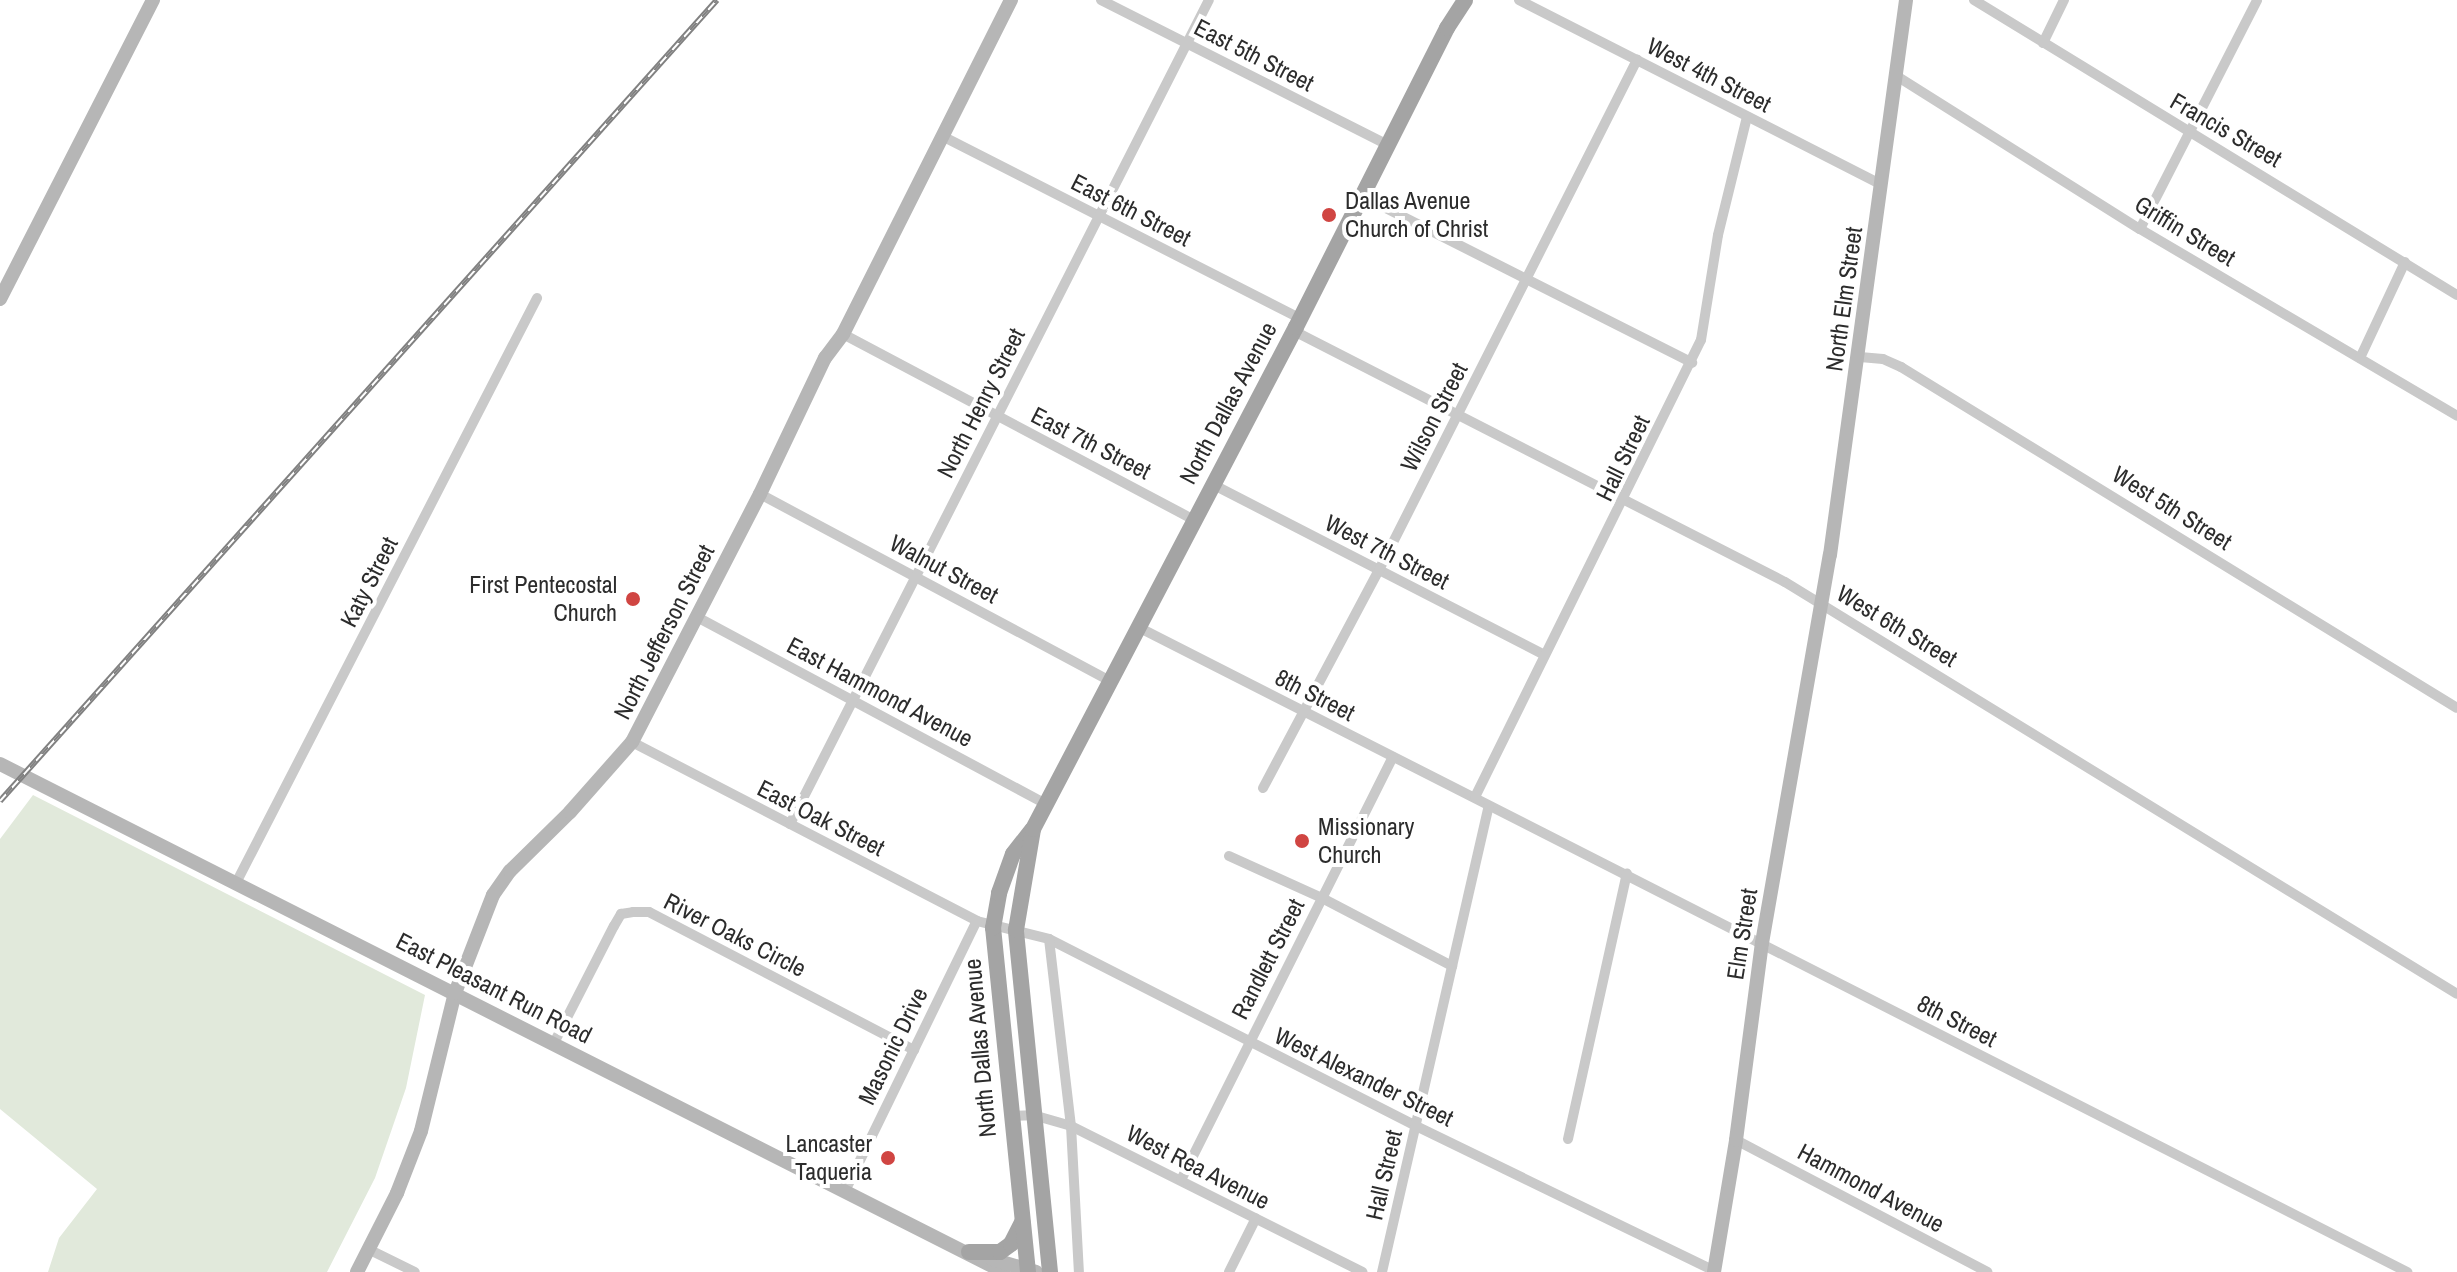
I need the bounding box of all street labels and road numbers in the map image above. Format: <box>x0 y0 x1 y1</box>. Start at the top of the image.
street label: East 5th Street <box>1189 13 1319 97</box>
street label: West 4th Street <box>1642 31 1776 119</box>
street label: Francis Street <box>2165 87 2287 173</box>
street label: East 6th Street <box>1066 168 1196 252</box>
street label: Griffin Street <box>2129 190 2241 272</box>
street label: North Elm Street <box>1820 225 1868 373</box>
street label: North Dallas Avenue <box>1173 317 1283 489</box>
street label: North Henry Street <box>931 323 1031 483</box>
street label: Wilson Street <box>1394 358 1474 476</box>
street label: East 7th Street <box>1026 401 1156 485</box>
street label: Hall Street <box>1590 410 1656 506</box>
street label: West 5th Street <box>2107 460 2237 556</box>
street label: West 7th Street <box>1320 508 1454 596</box>
street label: Walnut Street <box>885 528 1003 610</box>
street label: Katy Street <box>334 532 404 632</box>
street label: North Jefferson Street <box>608 540 720 724</box>
street label: West 6th Street <box>1832 579 1962 673</box>
street label: East Hammond Avenue <box>782 631 978 753</box>
street label: 8th Street <box>1270 663 1360 727</box>
street label: East Oak Street <box>753 774 889 862</box>
street label: Elm Street <box>1721 886 1763 982</box>
street label: River Oaks Circle <box>659 887 811 983</box>
street label: Randlett Street <box>1225 894 1311 1024</box>
street label: East Pleasant Run Road <box>391 926 597 1050</box>
street label: North Dallas Avenue <box>958 957 1002 1139</box>
street label: Masonic Drive <box>852 983 934 1109</box>
street label: 8th Street <box>1912 989 2002 1053</box>
street label: West Alexander Street <box>1269 1021 1459 1133</box>
street label: West Rea Avenue <box>1121 1118 1275 1216</box>
street label: Hall Street <box>1360 1127 1408 1223</box>
street label: Hammond Avenue <box>1792 1137 1950 1239</box>

